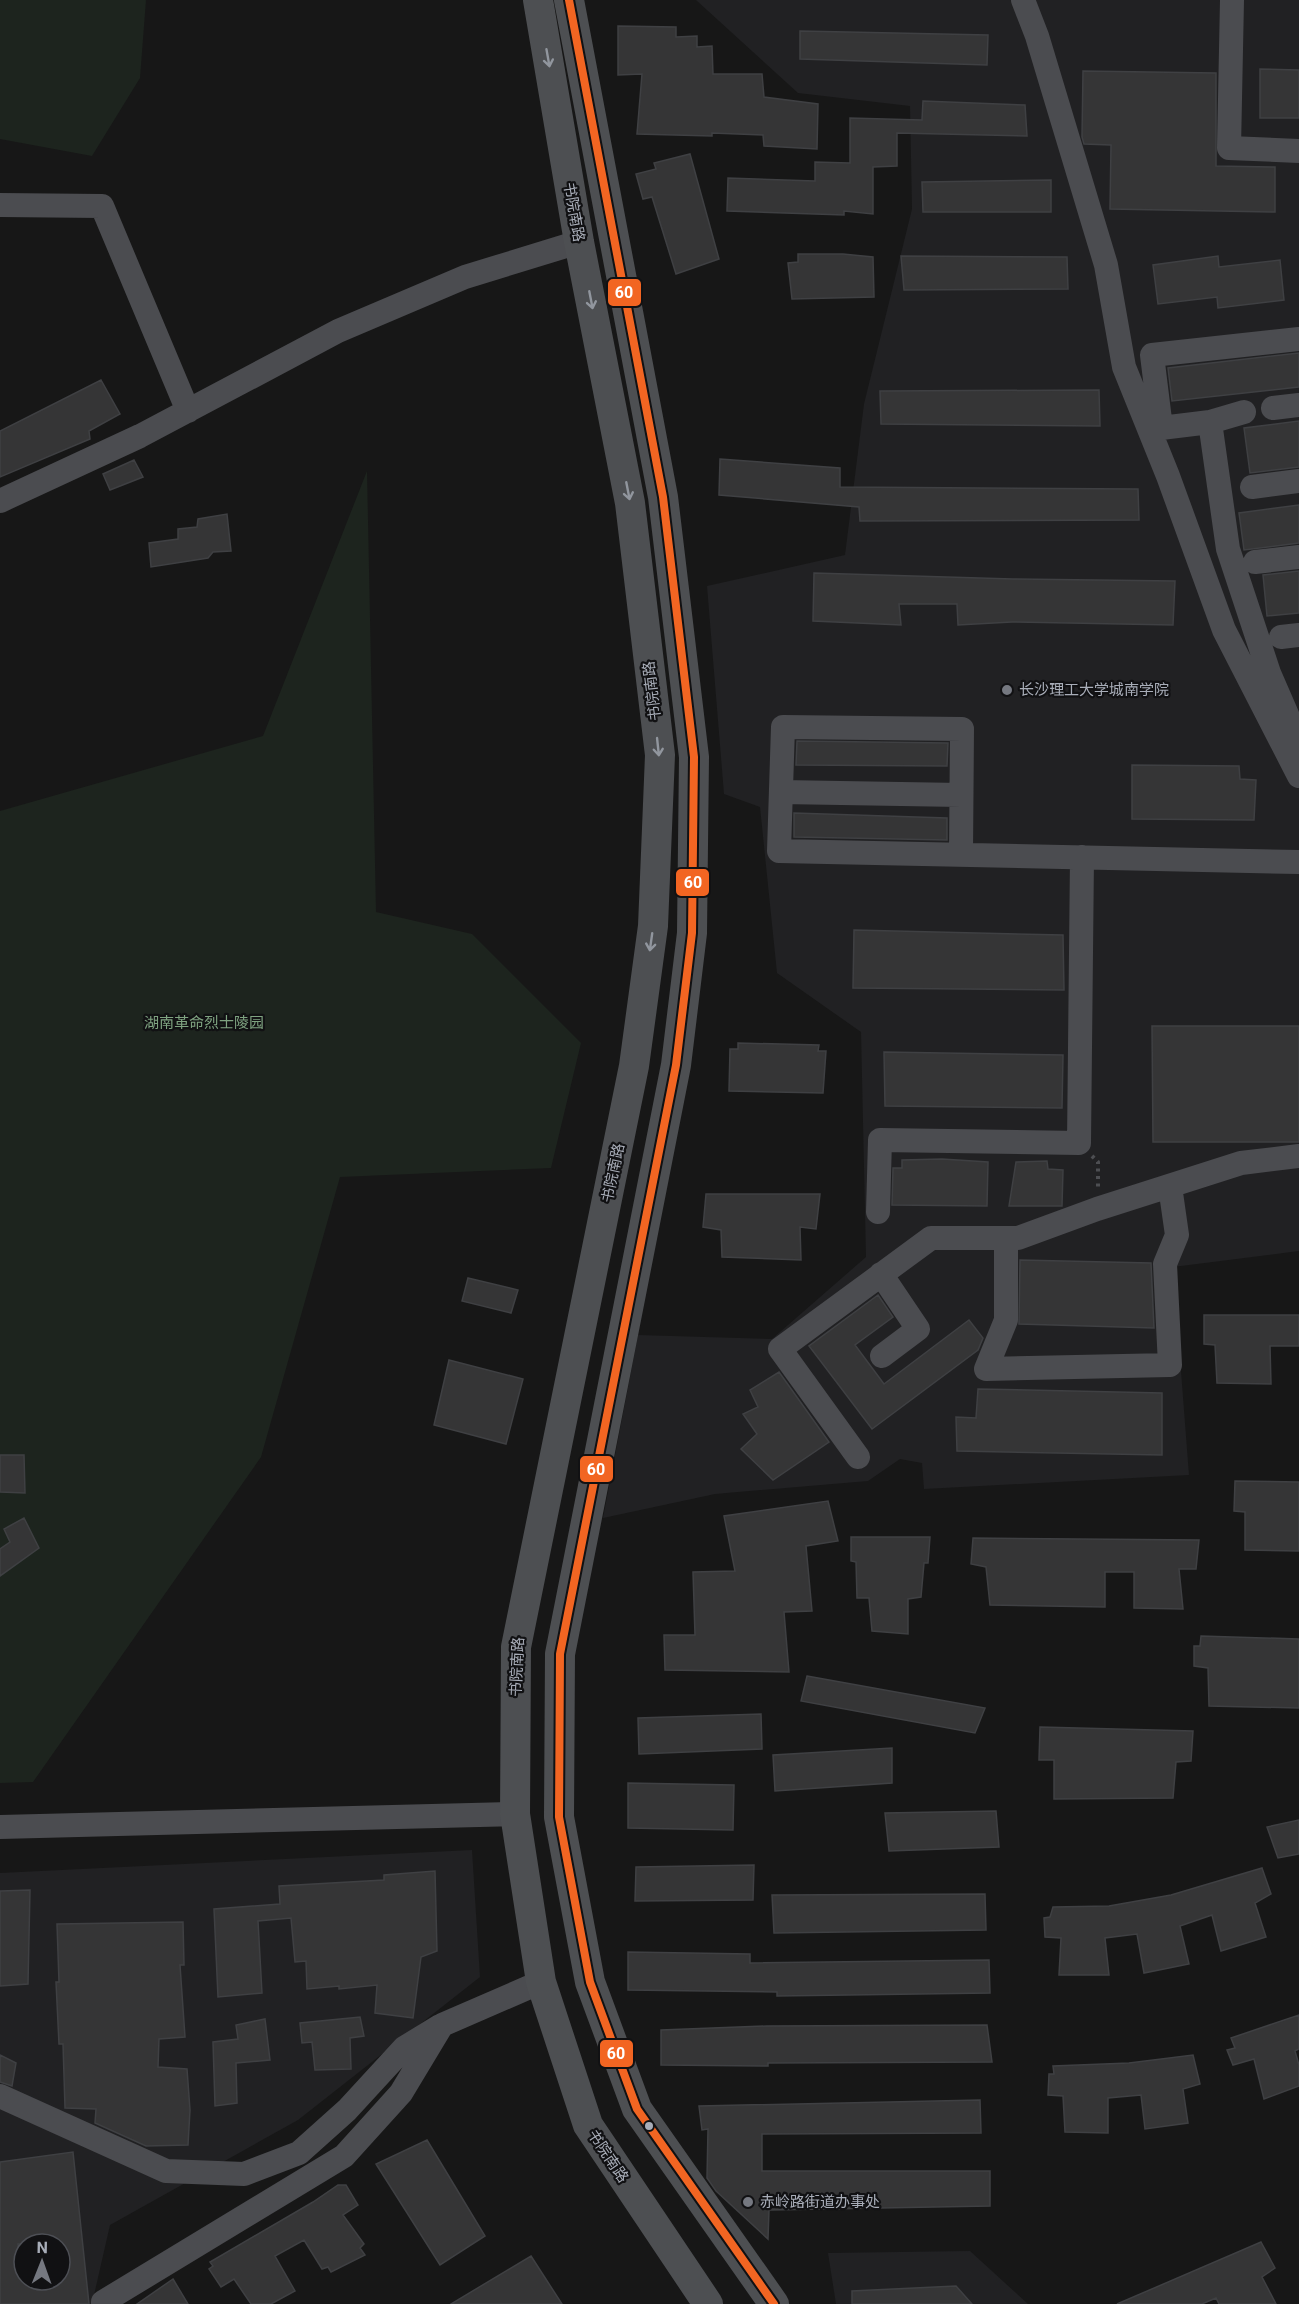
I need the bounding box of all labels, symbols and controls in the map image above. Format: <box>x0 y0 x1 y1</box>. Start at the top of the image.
one-way arrow <box>542 47 553 67</box>
street label: 书院南路 <box>560 181 588 243</box>
line badge: 60 <box>607 278 642 307</box>
text: 60 <box>615 283 633 302</box>
one-way arrow <box>586 289 597 309</box>
one-way arrow <box>623 481 634 500</box>
street label: 书院南路 <box>639 660 665 722</box>
place label: 长沙理工大学城南学院 <box>1019 681 1169 699</box>
marker: 长沙理工大学城南学院 <box>1000 683 1014 697</box>
one-way arrow <box>653 737 664 757</box>
line badge: 60 <box>675 868 710 897</box>
text: 60 <box>684 873 702 892</box>
one-way arrow <box>645 932 656 951</box>
park label: 湖南革命烈士陵园 <box>144 1014 264 1032</box>
street label: 书院南路 <box>598 1142 628 1204</box>
line badge: 60 <box>579 1455 614 1483</box>
text: 60 <box>587 1460 605 1479</box>
street label: 书院南路 <box>506 1637 528 1697</box>
line badge: 60 <box>599 2039 634 2068</box>
text: 60 <box>607 2044 625 2063</box>
unlabelled marker <box>643 2120 655 2132</box>
street label: 书院南路 <box>584 2126 632 2186</box>
place label: 赤岭路街道办事处 <box>760 2193 880 2211</box>
marker: 赤岭路街道办事处 <box>741 2195 755 2209</box>
north arrow <box>12 2232 72 2292</box>
text: N <box>36 2238 48 2257</box>

